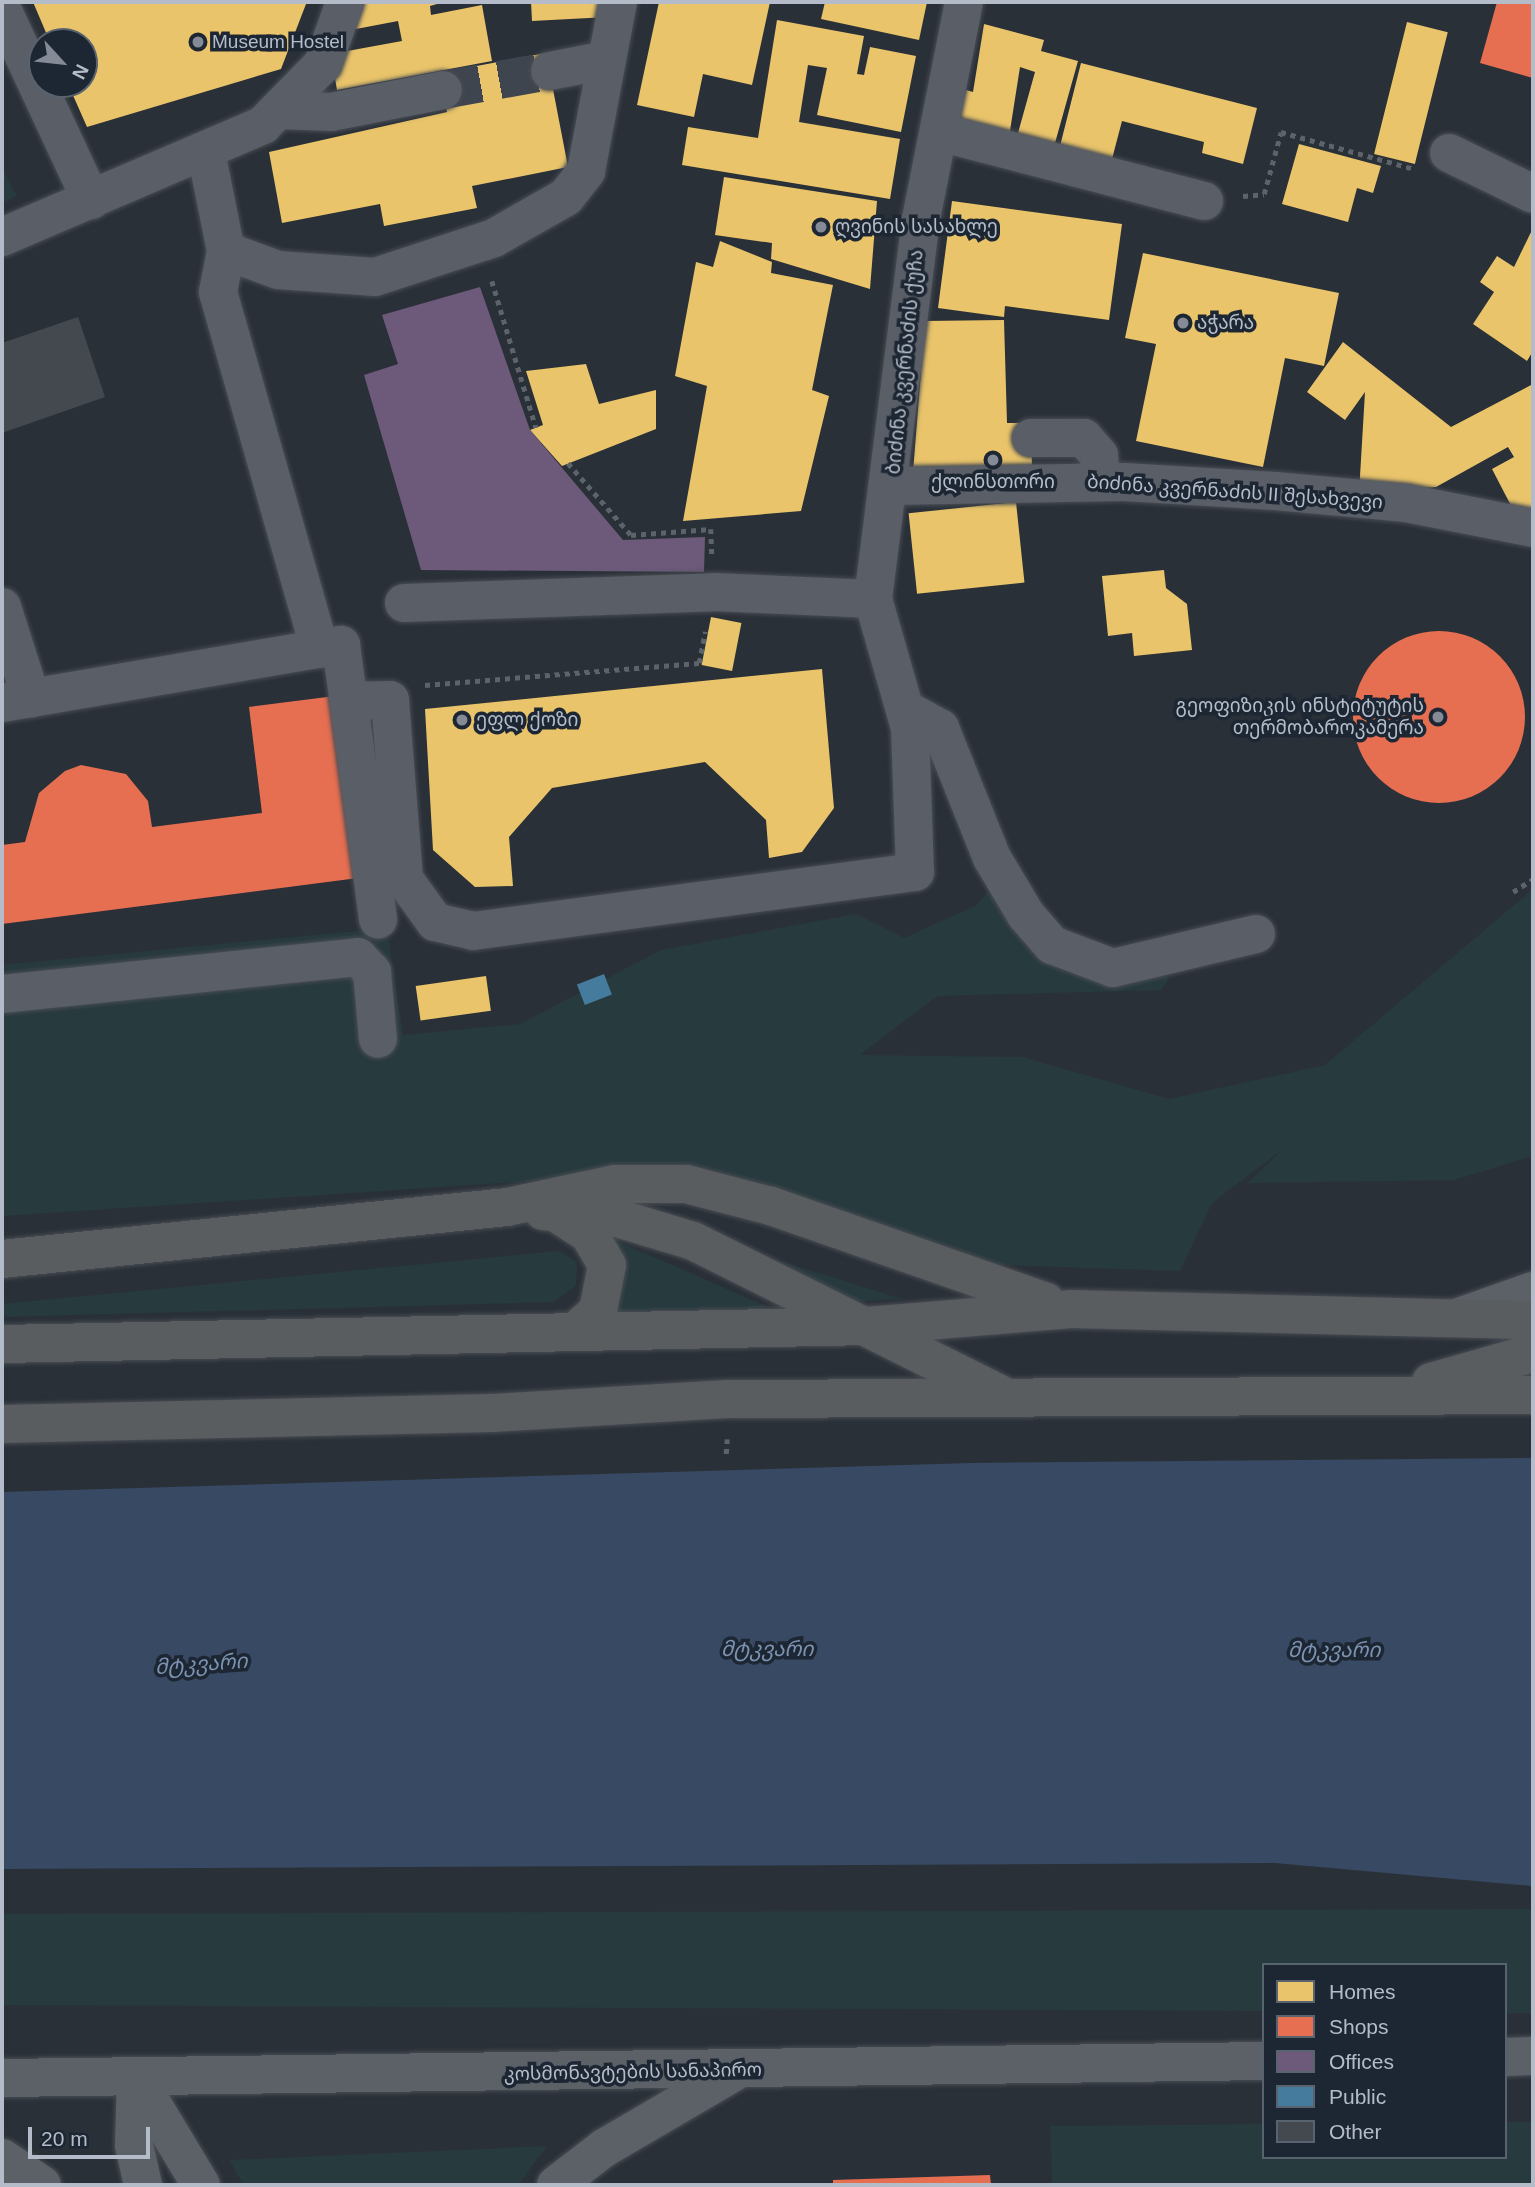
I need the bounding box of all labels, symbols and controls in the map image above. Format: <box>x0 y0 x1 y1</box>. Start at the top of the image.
north arrow <box>28 28 98 98</box>
place label: Museum Hostel <box>212 31 344 53</box>
marker: Museum Hostel <box>190 34 206 50</box>
text: N <box>68 61 93 83</box>
place label: ღვინის სასახლე <box>835 216 998 238</box>
marker: ღვინის სასახლე <box>813 219 829 235</box>
street label: ბიძინა კვერნაძის ქუჩა <box>882 249 928 475</box>
place label: აჭარა <box>1197 312 1254 334</box>
marker: აჭარა <box>1175 315 1191 331</box>
marker: ქლინსთორი <box>985 452 1001 468</box>
street label: ბიძინა კვერნაძის II შესახვევი <box>1086 470 1384 514</box>
place label: ქლინსთორი <box>931 471 1055 493</box>
place label: გეოფიზიკის ინსტიტუტის თერმობაროკამერა <box>1175 695 1424 739</box>
place label: ეფლ ქოზი <box>476 709 578 731</box>
marker: გეოფიზიკის ინსტიტუტის თერმობაროკამერა <box>1430 709 1446 725</box>
marker: ეფლ ქოზი <box>454 712 470 728</box>
water label: მტკვარი <box>721 1636 813 1662</box>
water label: მტკვარი <box>1288 1637 1380 1663</box>
water label: მტკვარი <box>154 1648 248 1680</box>
legend <box>1262 1963 1507 2159</box>
text: Homes <box>1329 1980 1396 2003</box>
text: Shops <box>1329 2015 1389 2038</box>
text: Offices <box>1329 2050 1394 2073</box>
street label: კოსმონავტების სანაპირო <box>504 2058 762 2086</box>
text: Public <box>1329 2085 1386 2108</box>
scale bar <box>32 2114 154 2158</box>
text: Other <box>1329 2120 1382 2143</box>
text: 20 m <box>41 2127 88 2150</box>

